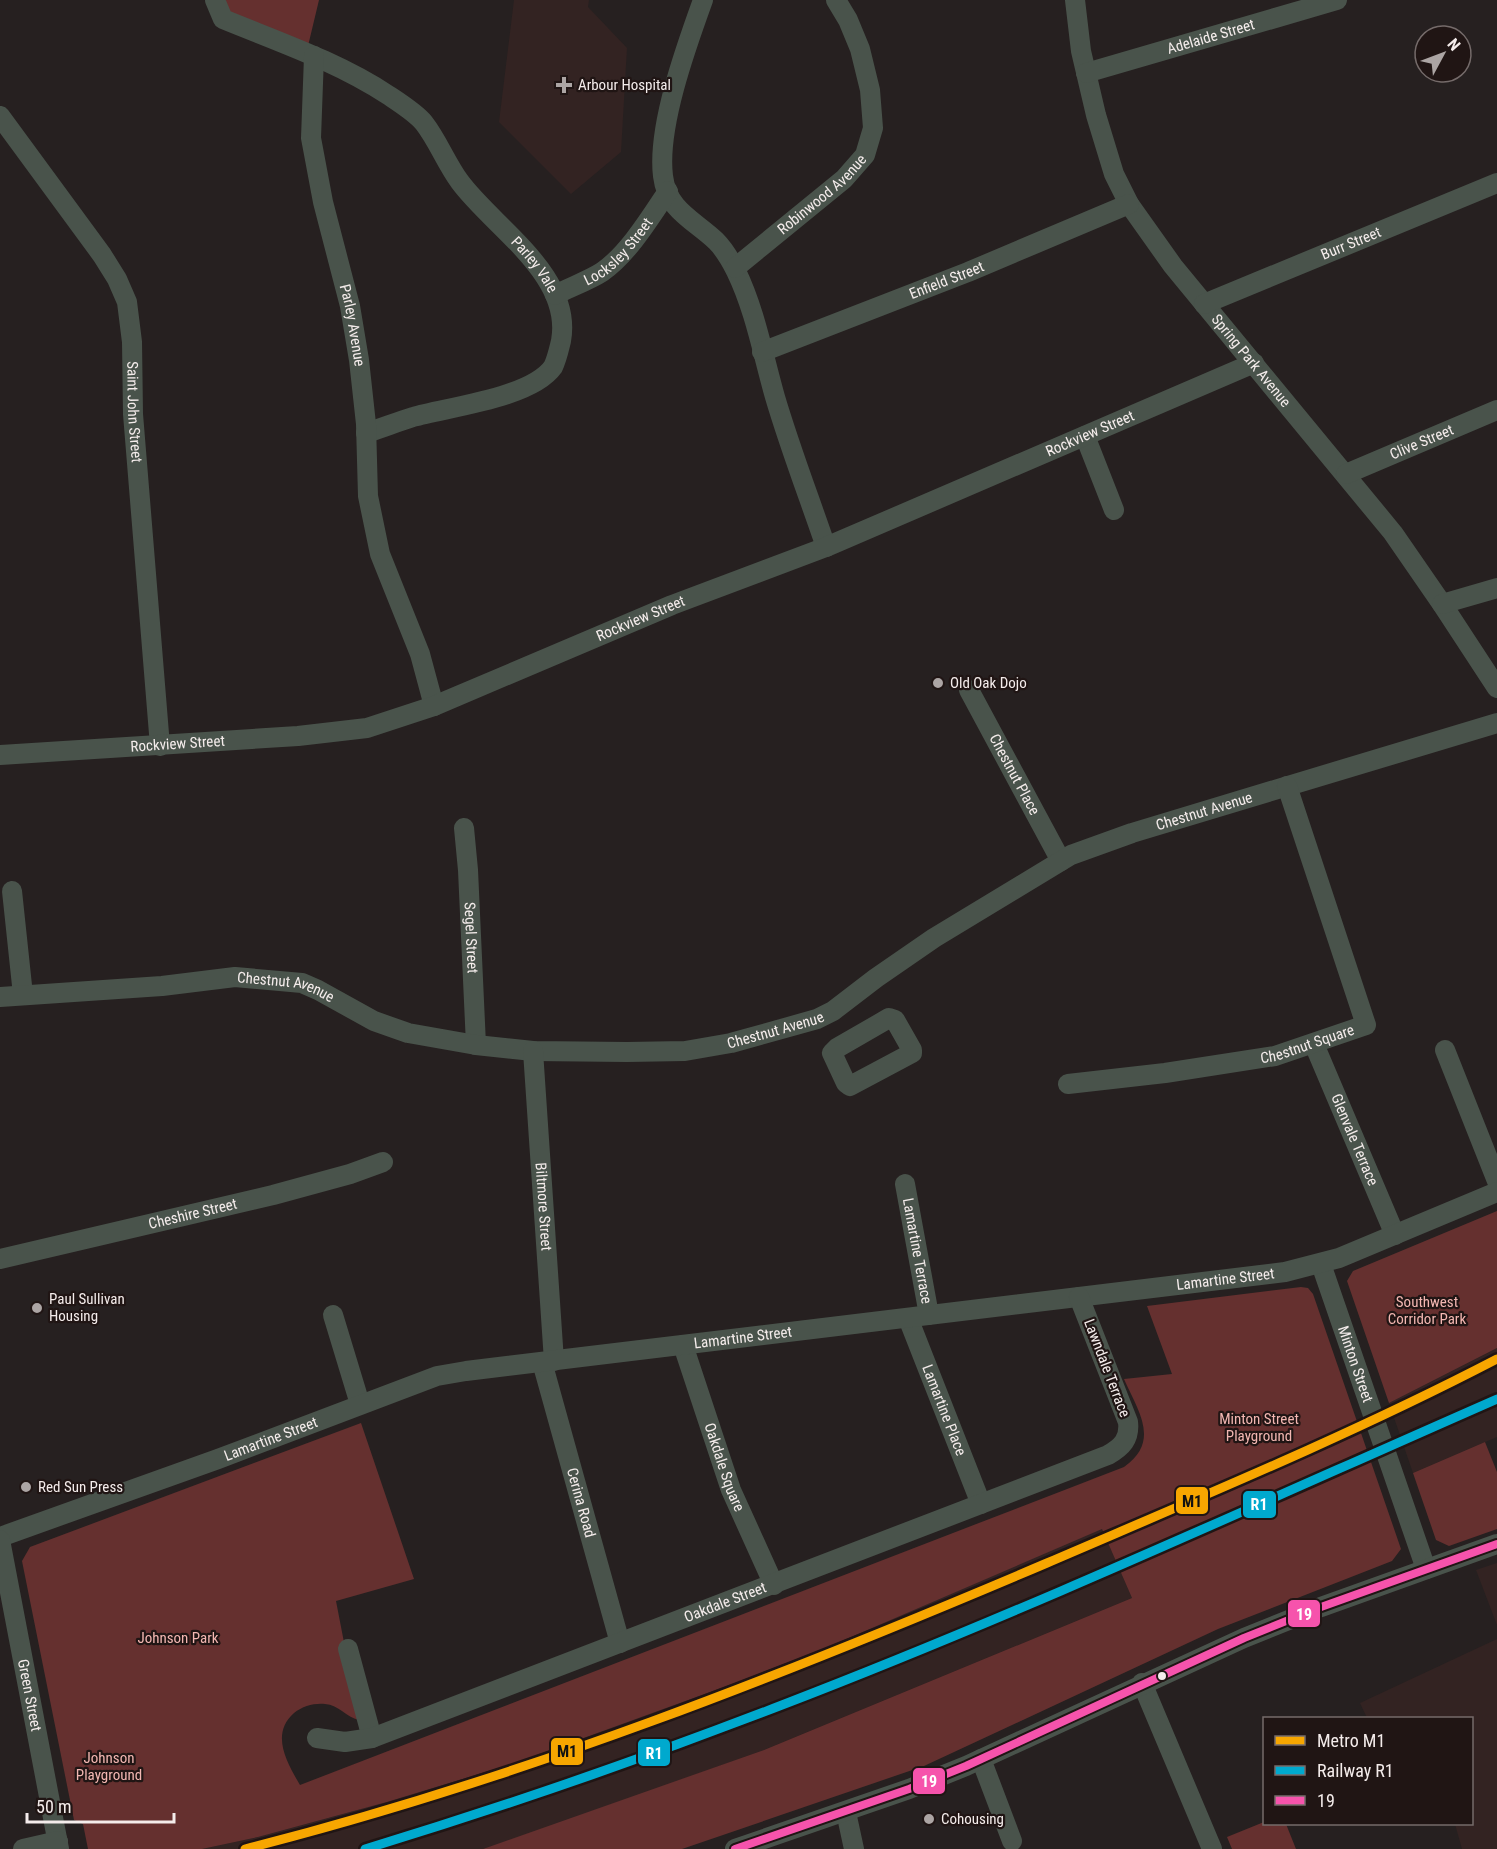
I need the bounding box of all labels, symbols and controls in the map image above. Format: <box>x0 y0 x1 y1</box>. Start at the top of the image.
street label: Adelaide Street <box>1165 15 1257 58</box>
north arrow <box>1413 24 1473 84</box>
text: N <box>1444 35 1464 54</box>
marker: Arbour Hospital <box>555 76 573 94</box>
place label: Arbour Hospital <box>578 76 671 94</box>
street label: Robinwood Avenue <box>774 151 870 238</box>
street label: Locksley Street <box>581 214 656 289</box>
street label: Burr Street <box>1318 223 1384 264</box>
street label: Parley Vale <box>507 233 562 295</box>
street label: Enfield Street <box>907 257 987 303</box>
street label: Parley Avenue <box>336 282 369 367</box>
street label: Spring Park Avenue <box>1208 311 1294 411</box>
street label: Saint John Street <box>123 361 146 463</box>
street label: Rockview Street <box>1043 407 1137 460</box>
street label: Clive Street <box>1387 421 1456 463</box>
street label: Rockview Street <box>594 592 687 645</box>
place label: Old Oak Dojo <box>950 674 1027 692</box>
marker: Old Oak Dojo <box>931 676 945 690</box>
street label: Chestnut Place <box>985 731 1044 818</box>
street label: Rockview Street <box>130 732 225 756</box>
street label: Chestnut Avenue <box>1154 788 1254 834</box>
street label: Segel Street <box>460 902 482 974</box>
street label: Chestnut Avenue <box>236 968 337 1006</box>
street label: Chestnut Avenue <box>725 1008 827 1053</box>
street label: Chestnut Square <box>1259 1021 1356 1067</box>
street label: Glenvale Terrace <box>1327 1091 1382 1188</box>
street label: Biltmore Street <box>532 1162 556 1251</box>
street label: Cheshire Street <box>147 1195 239 1233</box>
street label: Lamartine Terrace <box>899 1197 936 1305</box>
street label: Lamartine Street <box>1175 1264 1275 1294</box>
place label: Paul Sullivan Housing <box>49 1290 125 1325</box>
park label: Southwest Corridor Park <box>1388 1293 1466 1328</box>
marker: Paul Sullivan Housing <box>30 1301 44 1315</box>
street label: Lawndale Terrace <box>1080 1316 1134 1420</box>
street label: Lamartine Street <box>693 1323 793 1352</box>
street label: Minton Street <box>1334 1324 1377 1405</box>
street label: Lamartine Place <box>918 1362 970 1458</box>
park label: Minton Street Playground <box>1219 1410 1299 1445</box>
street label: Lamartine Street <box>222 1413 320 1465</box>
street label: Oakdale Square <box>700 1421 749 1514</box>
street label: Cerina Road <box>563 1466 599 1540</box>
place label: Red Sun Press <box>38 1478 123 1496</box>
marker: Red Sun Press <box>19 1480 33 1494</box>
line badge: M1 <box>1175 1486 1209 1515</box>
line badge: R1 <box>1242 1490 1277 1519</box>
text: M1 <box>1182 1492 1202 1511</box>
text: R1 <box>1251 1495 1267 1514</box>
street label: Oakdale Street <box>682 1578 769 1626</box>
line badge: 19 <box>1287 1599 1321 1628</box>
text: 19 <box>1296 1605 1312 1624</box>
park label: Johnson Park <box>137 1629 219 1647</box>
street label: Green Street <box>14 1658 45 1733</box>
unlabelled marker <box>1156 1670 1168 1682</box>
legend <box>1263 1717 1473 1825</box>
text: Metro M1 <box>1317 1730 1385 1751</box>
line badge: M1 <box>550 1737 584 1766</box>
line badge: R1 <box>637 1738 671 1767</box>
text: M1 <box>557 1742 577 1761</box>
text: R1 <box>646 1744 662 1763</box>
park label: Johnson Playground <box>76 1749 142 1784</box>
text: Railway R1 <box>1317 1760 1394 1781</box>
line badge: 19 <box>912 1767 946 1795</box>
text: 19 <box>921 1772 937 1791</box>
scale bar <box>27 1786 174 1824</box>
text: 19 <box>1317 1790 1335 1811</box>
text: 50 m <box>36 1796 71 1817</box>
place label: Cohousing <box>941 1810 1004 1828</box>
marker: Cohousing <box>922 1812 936 1826</box>

